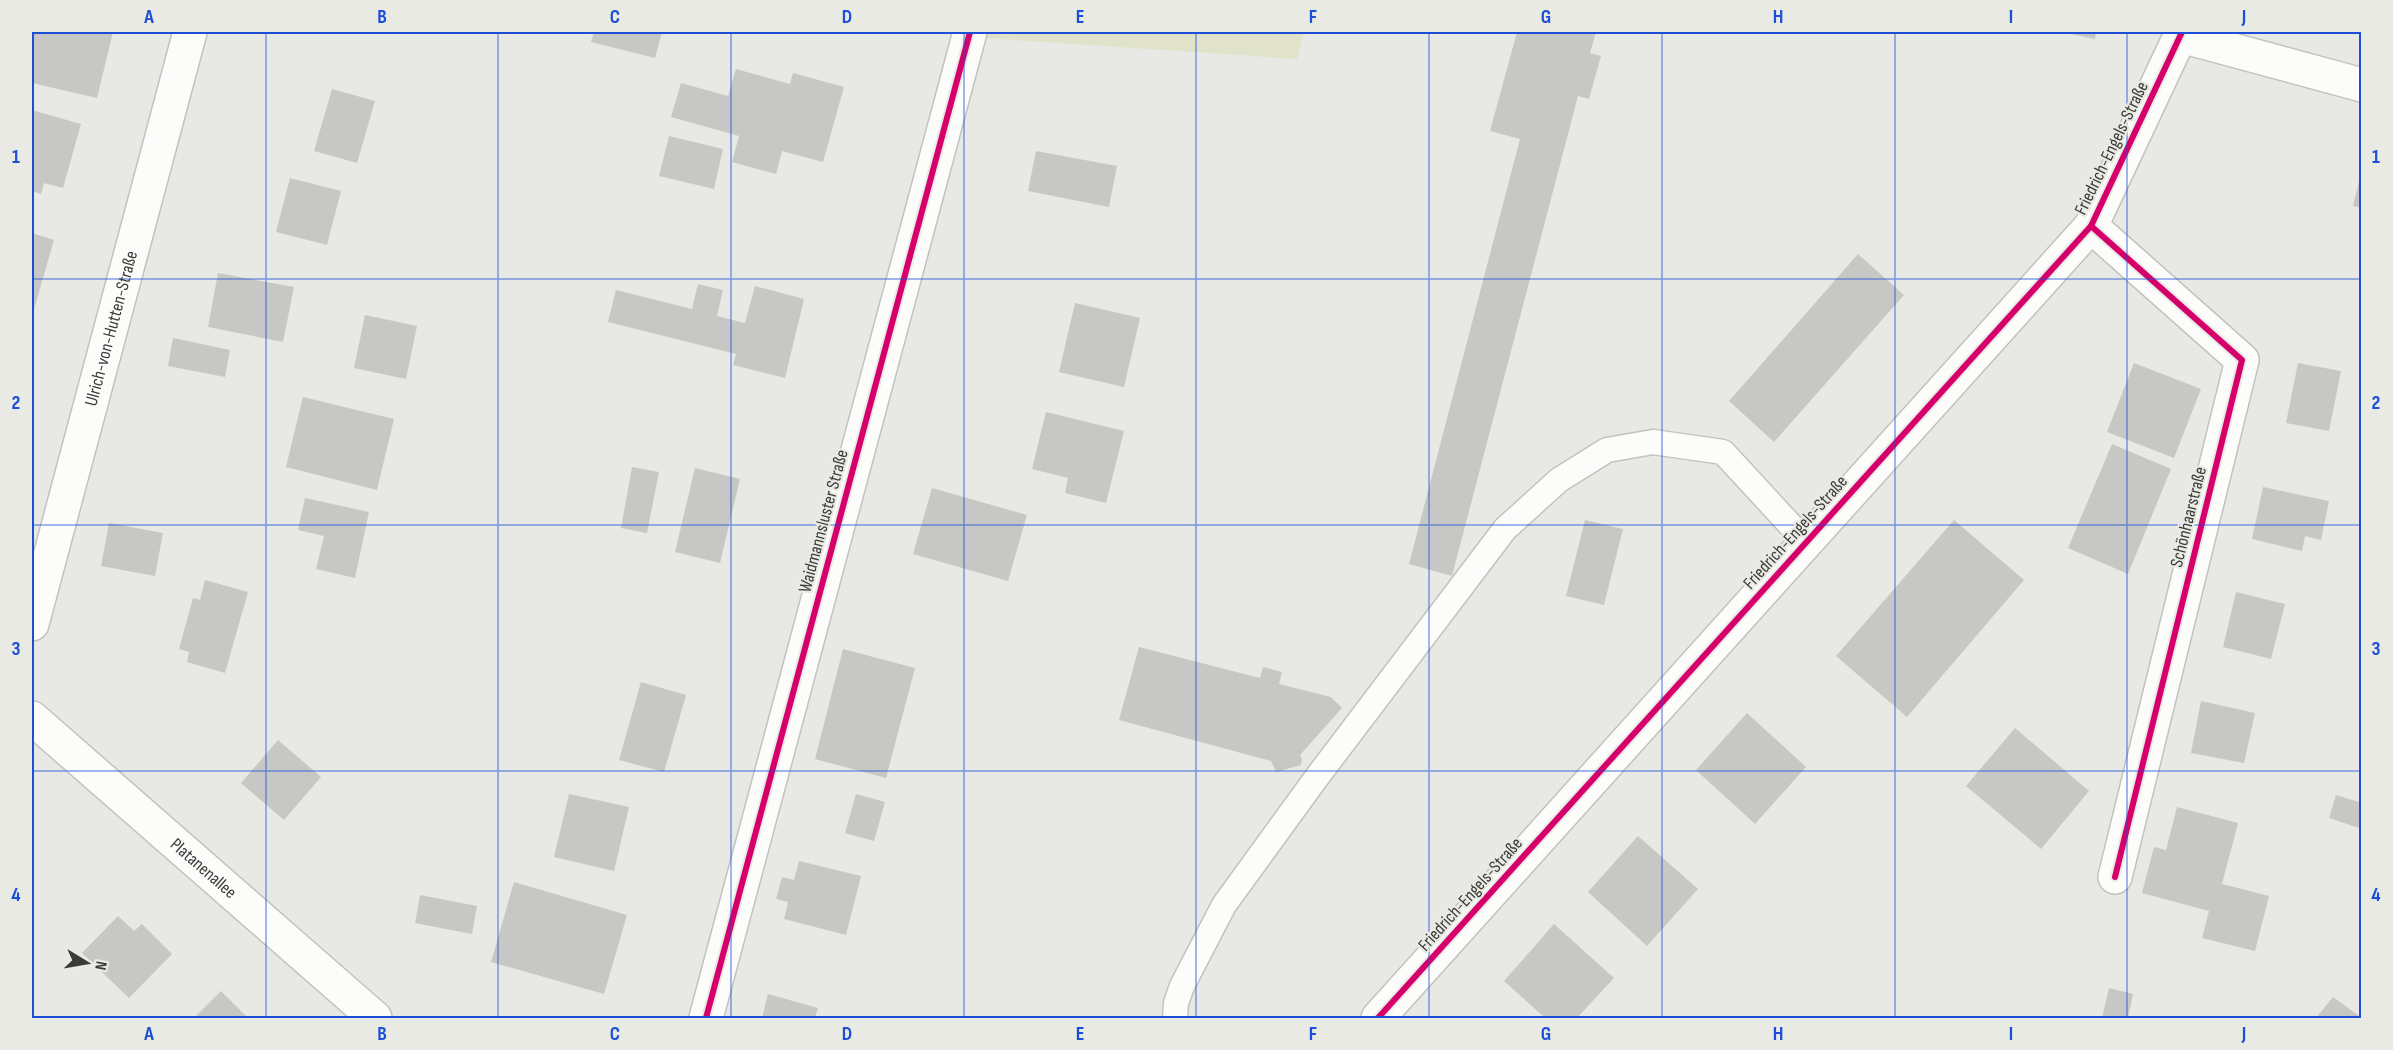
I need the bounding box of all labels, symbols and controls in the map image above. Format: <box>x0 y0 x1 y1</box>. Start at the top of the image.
text: A <box>143 5 154 29</box>
text: B <box>377 5 387 29</box>
text: C <box>610 5 620 29</box>
text: D <box>842 5 852 29</box>
text: E <box>1076 5 1084 29</box>
text: F <box>1309 5 1317 29</box>
text: G <box>1541 5 1551 29</box>
text: H <box>1773 5 1783 29</box>
text: I <box>2009 5 2013 29</box>
text: J <box>2241 5 2246 29</box>
street label: Friedrich-Engels-Straße <box>2070 78 2153 218</box>
text: 1 <box>12 145 20 169</box>
text: 1 <box>2372 145 2380 169</box>
street label: Ulrich-von-Hutten-Straße <box>81 249 142 408</box>
text: 2 <box>12 391 20 415</box>
text: 2 <box>2372 391 2380 415</box>
street label: Waidmannsluster Straße <box>794 447 853 595</box>
street label: Schönhaarstraße <box>2166 465 2211 570</box>
street label: Friedrich-Engels-Straße <box>1739 471 1852 593</box>
text: 3 <box>12 637 21 661</box>
text: 3 <box>2372 637 2381 661</box>
street label: Friedrich-Engels-Straße <box>1414 833 1527 955</box>
street label: Platanenallee <box>166 834 241 903</box>
text: 4 <box>11 883 21 907</box>
text: 4 <box>2371 883 2381 907</box>
north arrow <box>57 933 117 993</box>
text: N <box>90 960 110 972</box>
text: A <box>143 1022 154 1046</box>
text: B <box>377 1022 387 1046</box>
text: C <box>610 1022 620 1046</box>
text: D <box>842 1022 852 1046</box>
text: E <box>1076 1022 1084 1046</box>
text: F <box>1309 1022 1317 1046</box>
text: G <box>1541 1022 1551 1046</box>
text: H <box>1773 1022 1783 1046</box>
text: I <box>2009 1022 2013 1046</box>
text: J <box>2241 1022 2246 1046</box>

